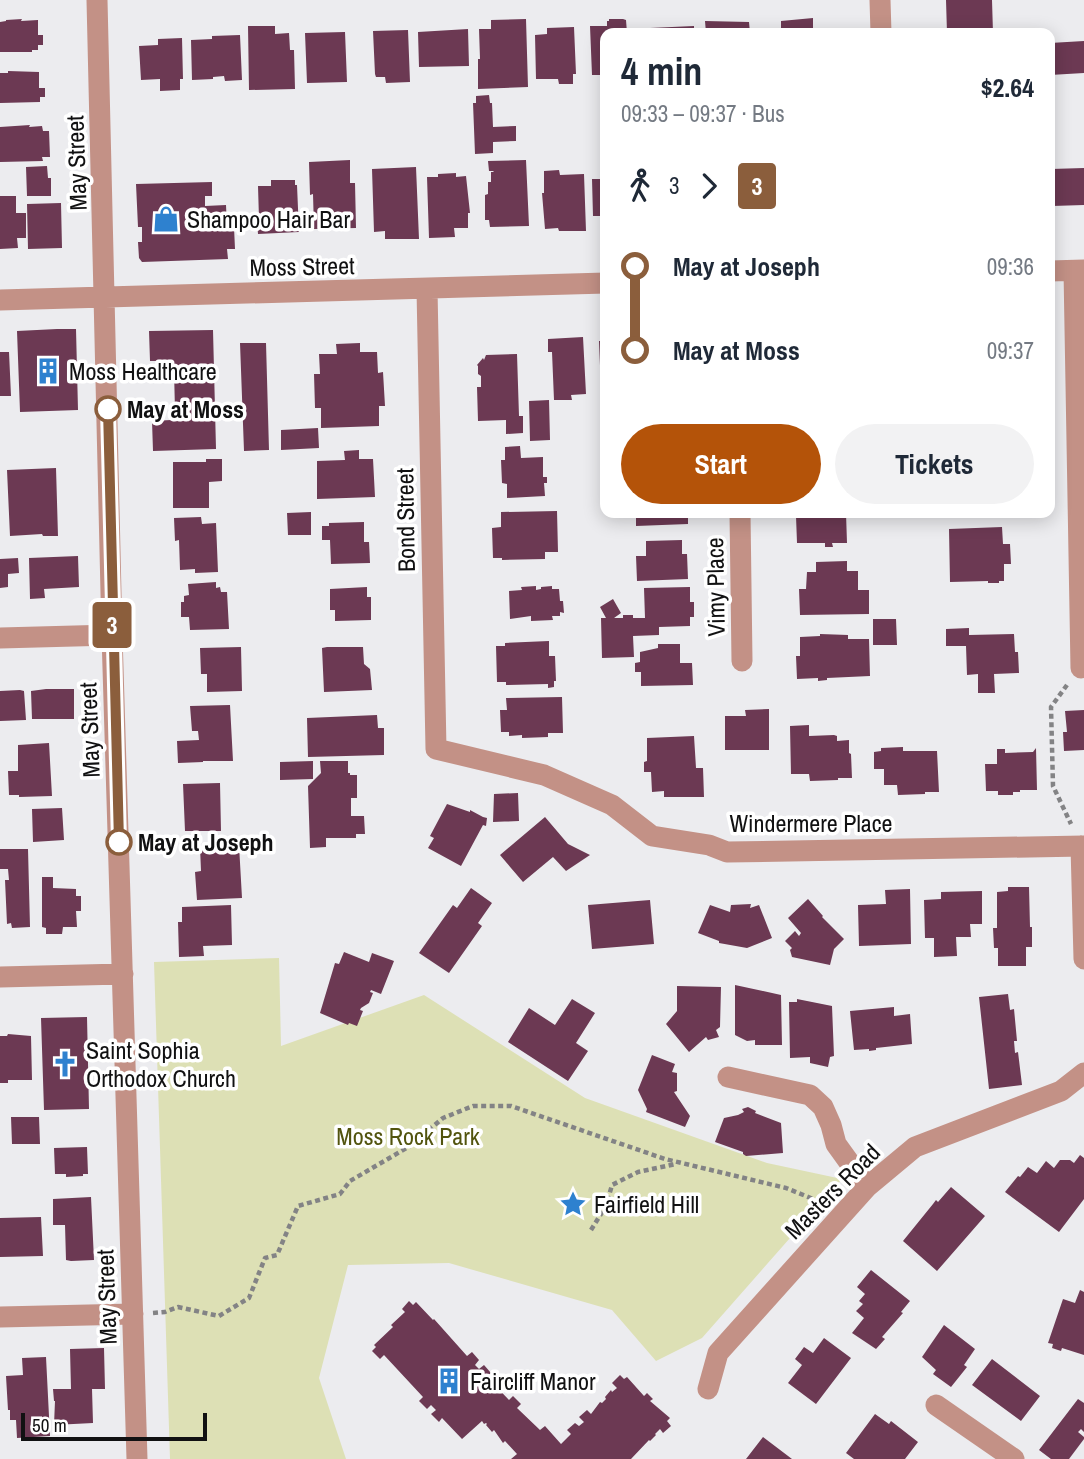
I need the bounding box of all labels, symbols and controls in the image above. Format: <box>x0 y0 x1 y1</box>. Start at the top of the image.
text: 4 min <box>621 46 702 97</box>
text: $2.64 <box>981 70 1034 105</box>
text: 09:33 – 09:37 · Bus <box>621 98 785 129</box>
street label: May Street <box>58 114 94 211</box>
icon: walk <box>621 167 659 205</box>
icon: forward <box>690 167 728 205</box>
text: 3 <box>669 170 680 201</box>
text: 3 <box>752 170 762 202</box>
place label: Shampoo Hair Bar <box>187 203 350 235</box>
shop icon: Shampoo Hair Bar <box>151 204 181 234</box>
street label: Moss Street <box>249 249 355 283</box>
text: May at Joseph <box>673 249 820 284</box>
text: 09:36 <box>987 251 1034 282</box>
text: May at Moss <box>673 333 800 368</box>
text: 09:37 <box>987 335 1034 366</box>
place label: Moss Healthcare <box>69 355 217 387</box>
building icon: Moss Healthcare <box>33 356 63 386</box>
place label: May at Moss <box>127 393 244 425</box>
marker: May at Moss <box>95 396 121 422</box>
button: Start <box>621 424 821 504</box>
button: Tickets <box>835 424 1034 504</box>
street label: Bond Street <box>388 467 422 572</box>
street label: Vimy Place <box>698 537 732 637</box>
line badge: 3 <box>89 602 135 648</box>
text: 3 <box>107 609 117 641</box>
street label: May Street <box>71 681 107 778</box>
street label: Windermere Place <box>730 807 892 839</box>
place label: May at Joseph <box>138 826 274 858</box>
marker: May at Joseph <box>106 829 132 855</box>
place label: Saint Sophia Orthodox Church <box>86 1034 236 1094</box>
church icon: Saint Sophia Orthodox Church <box>50 1049 80 1079</box>
park label: Moss Rock Park <box>336 1120 480 1152</box>
street label: Masters Road <box>777 1136 887 1246</box>
place label: Fairfield Hill <box>594 1188 699 1220</box>
place icon: Fairfield Hill <box>558 1189 588 1219</box>
street label: May Street <box>88 1248 124 1345</box>
place label: Faircliff Manor <box>470 1365 596 1397</box>
building icon: Faircliff Manor <box>434 1366 464 1396</box>
scale bar <box>21 1410 206 1442</box>
text: 50 m <box>32 1412 67 1438</box>

